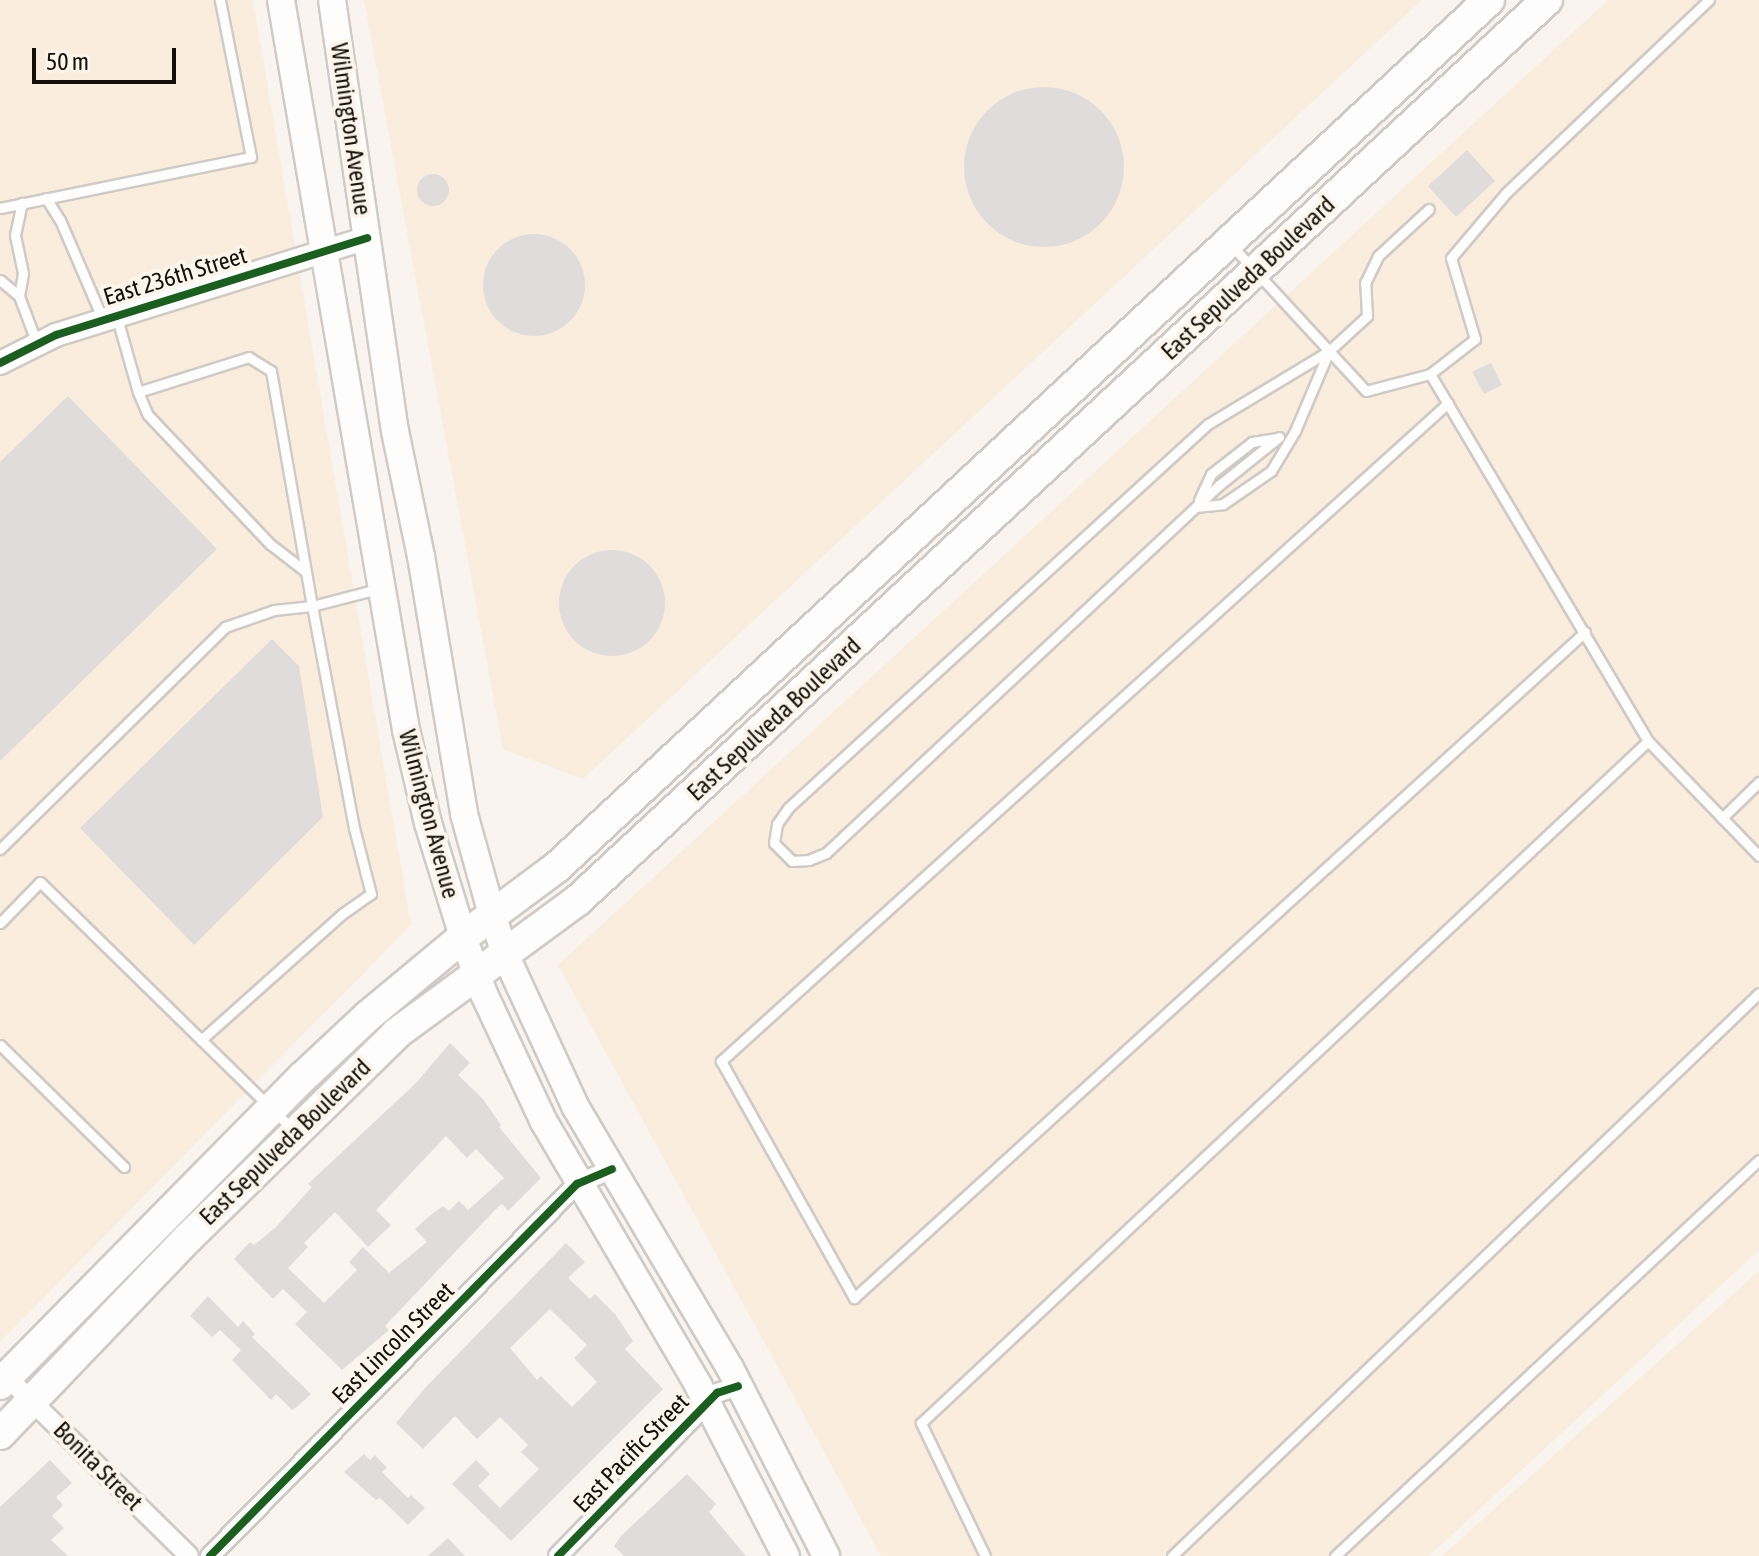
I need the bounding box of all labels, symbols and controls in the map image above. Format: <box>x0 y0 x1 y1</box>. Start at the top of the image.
scale bar <box>36 32 180 82</box>
street label: Wilmington Avenue <box>325 41 377 217</box>
text: 50 m <box>46 48 89 75</box>
street label: East Sepulveda Boulevard <box>1155 190 1341 366</box>
street label: East 236th Street <box>100 241 250 311</box>
street label: East Sepulveda Boulevard <box>681 631 867 807</box>
street label: Wilmington Avenue <box>393 727 465 901</box>
street label: East Sepulveda Boulevard <box>193 1053 377 1231</box>
street label: East Lincoln Street <box>326 1276 460 1410</box>
street label: East Pacific Street <box>567 1388 695 1518</box>
street label: Bonita Street <box>48 1416 148 1516</box>

